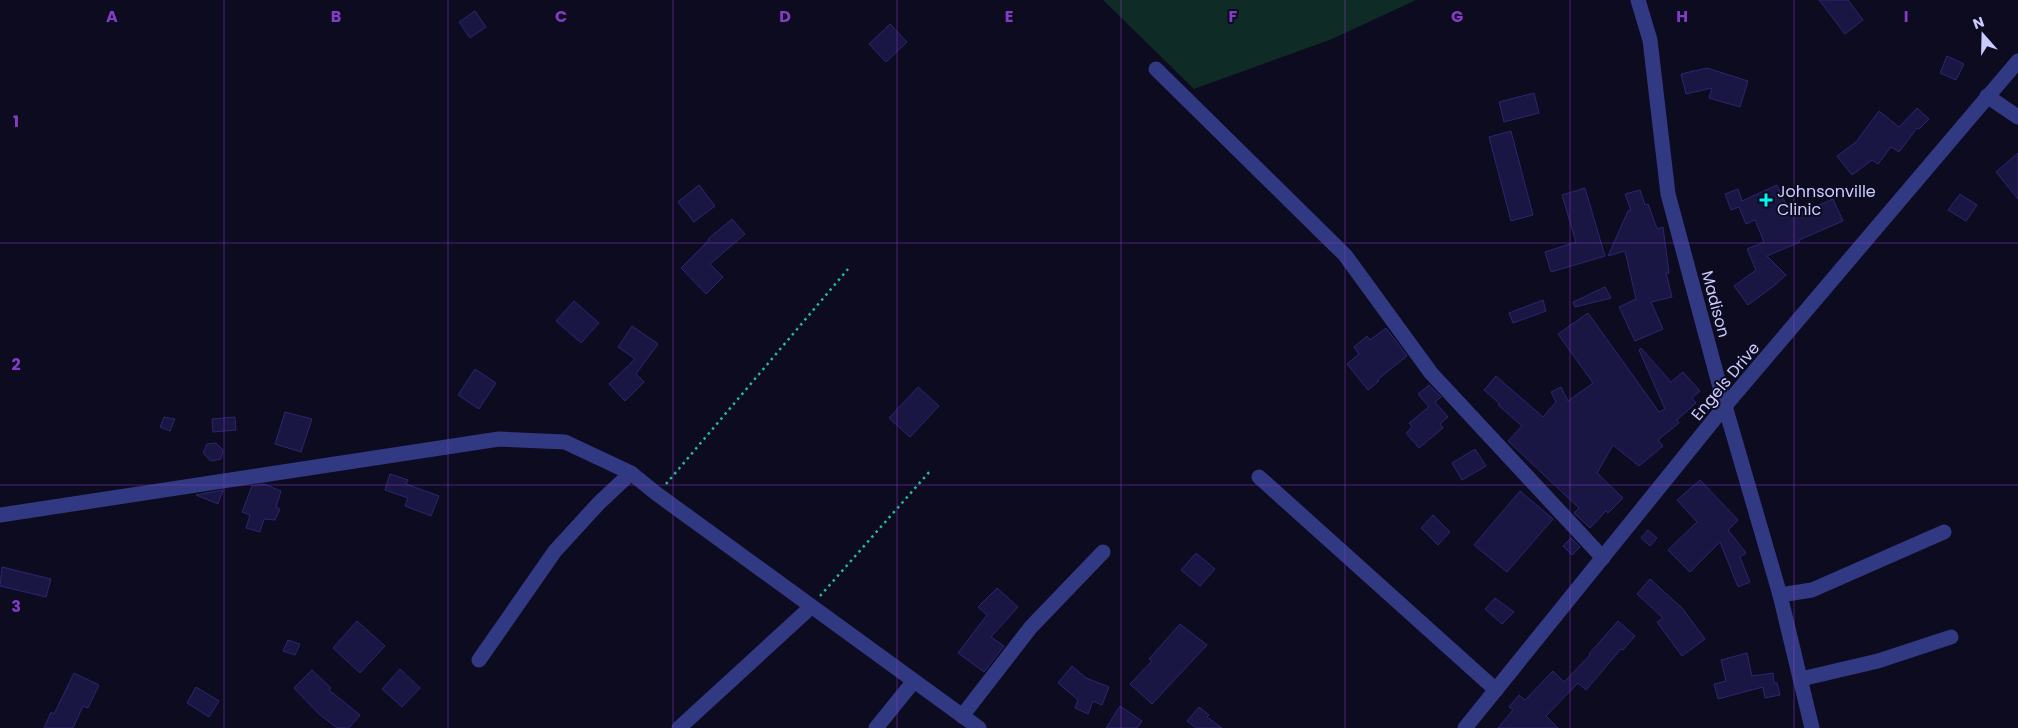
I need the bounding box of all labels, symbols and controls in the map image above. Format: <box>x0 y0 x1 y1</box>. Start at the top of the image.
text: A <box>106 5 118 28</box>
text: B <box>331 5 341 28</box>
text: C <box>555 5 567 28</box>
text: D <box>779 5 791 28</box>
text: E <box>1005 5 1013 28</box>
text: F <box>1229 5 1238 28</box>
text: G <box>1451 5 1463 28</box>
text: H <box>1676 5 1688 28</box>
text: I <box>1904 5 1908 28</box>
north arrow <box>1958 10 2008 60</box>
text: N <box>1970 12 1987 34</box>
text: 1 <box>13 110 19 133</box>
place label: Johnsonville Clinic <box>1777 180 1876 221</box>
marker: Johnsonville Clinic <box>1759 193 1773 207</box>
street label: Madison <box>1696 268 1735 340</box>
street label: Engels Drive <box>1686 337 1765 425</box>
text: 2 <box>11 353 21 376</box>
text: 3 <box>11 595 21 618</box>

